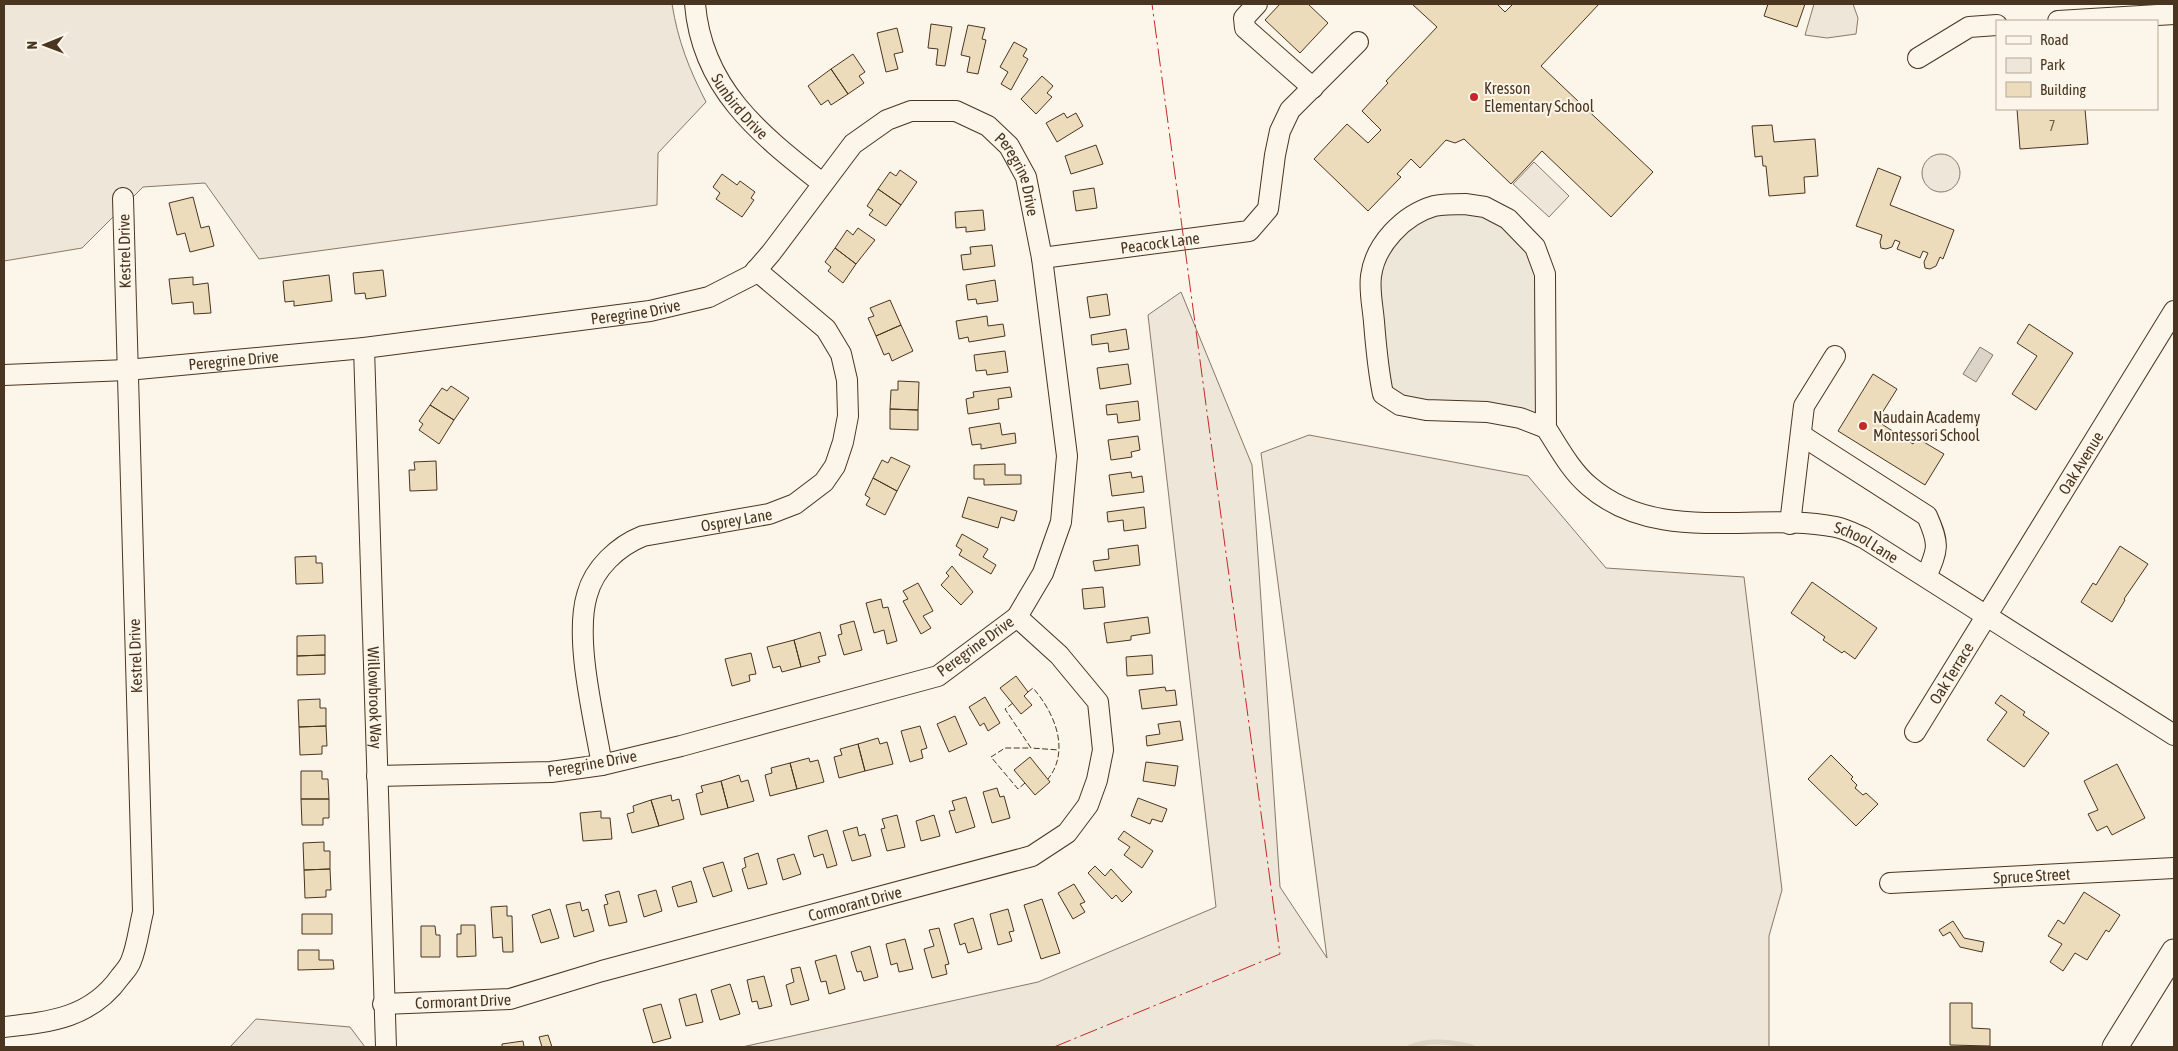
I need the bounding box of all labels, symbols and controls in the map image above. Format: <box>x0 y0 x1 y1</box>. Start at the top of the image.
north arrow <box>20 20 70 70</box>
legend <box>1996 20 2158 110</box>
text: Road <box>2040 31 2069 48</box>
text: N <box>24 41 40 49</box>
text: Park <box>2040 56 2065 73</box>
street label: Sunbird Drive <box>708 70 772 143</box>
place label: Kresson Elementary School <box>1484 79 1595 116</box>
text: Building <box>2040 81 2086 98</box>
marker: Kresson Elementary School <box>1468 91 1480 103</box>
house number: 7 <box>2049 118 2055 134</box>
street label: Peregrine Drive <box>991 129 1042 217</box>
street label: Kestrel Drive <box>114 214 134 288</box>
street label: Peacock Lane <box>1119 229 1201 257</box>
street label: Peregrine Drive <box>590 295 682 328</box>
street label: Peregrine Drive <box>188 347 279 373</box>
place label: Naudain Academy Montessori School <box>1873 408 1981 444</box>
marker: Naudain Academy Montessori School <box>1857 420 1869 432</box>
street label: Oak Avenue <box>2054 428 2107 498</box>
street label: Osprey Lane <box>700 505 773 535</box>
street label: School Lane <box>1833 518 1902 567</box>
street label: Peregrine Drive <box>933 612 1017 681</box>
street label: Kestrel Drive <box>125 618 145 694</box>
street label: Oak Terrace <box>1925 639 1977 707</box>
street label: Willowbrook Way <box>364 646 386 750</box>
street label: Peregrine Drive <box>546 746 638 781</box>
street label: Spruce Street <box>1993 864 2071 887</box>
street label: Cormorant Drive <box>806 882 904 924</box>
street label: Cormorant Drive <box>415 990 511 1012</box>

